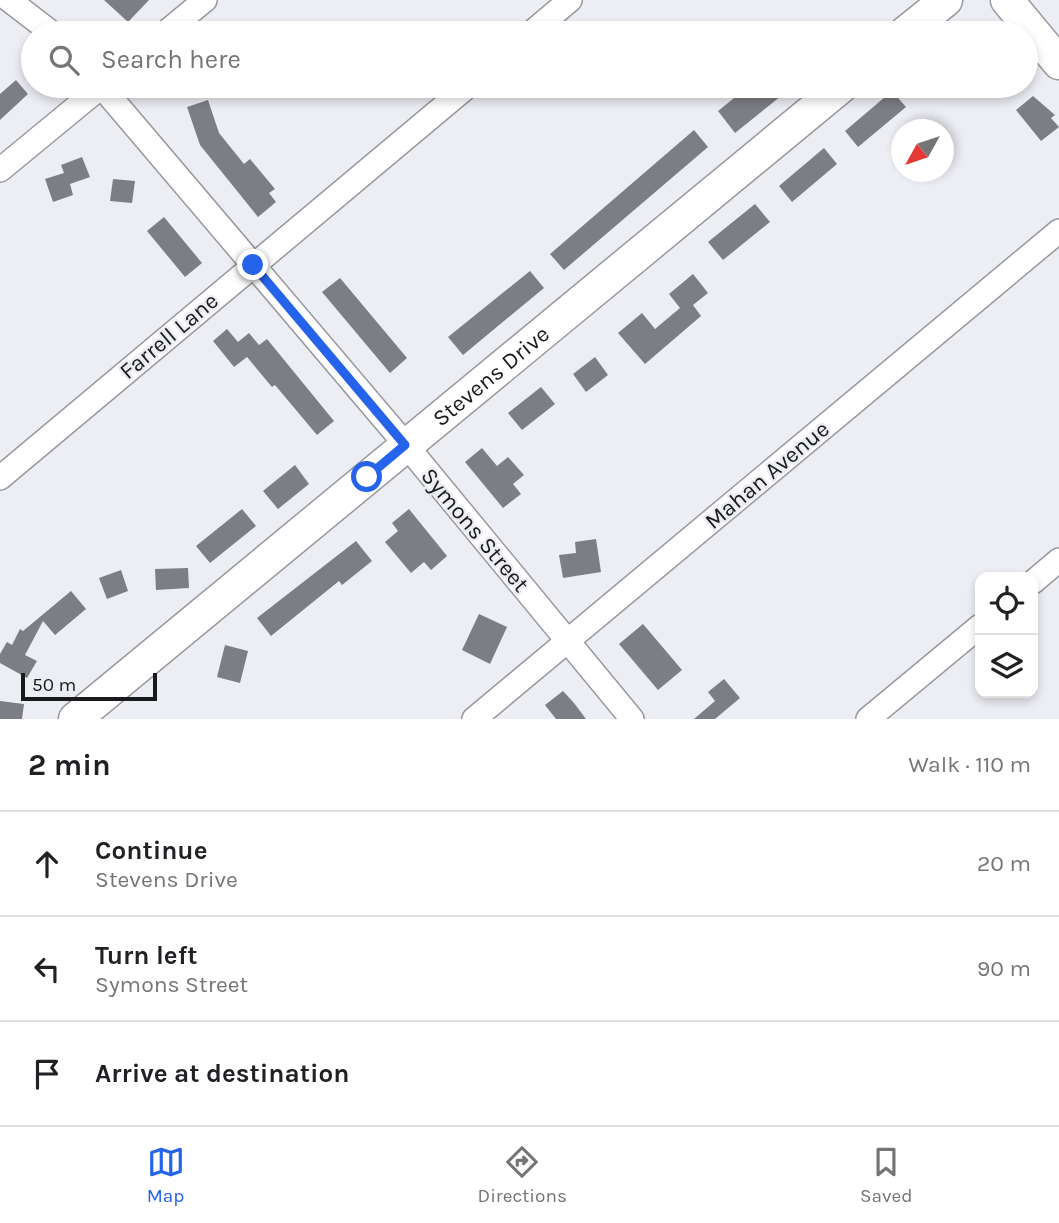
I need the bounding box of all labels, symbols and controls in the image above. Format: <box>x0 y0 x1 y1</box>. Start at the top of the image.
search box <box>21 21 1038 98</box>
icon: search <box>45 41 83 79</box>
text: Search here <box>101 44 241 75</box>
north arrow <box>891 119 954 182</box>
route end <box>237 249 268 280</box>
street label: Farrell Lane <box>114 287 224 385</box>
street label: Stevens Drive <box>427 320 554 432</box>
street label: Mahan Avenue <box>699 415 835 535</box>
route start <box>351 461 382 492</box>
street label: Symons Street <box>415 463 535 598</box>
map controls <box>975 572 1038 698</box>
button: locate <box>975 572 1038 635</box>
button: layers <box>975 635 1038 698</box>
scale bar <box>21 670 158 702</box>
text: 50 m <box>32 674 76 696</box>
text: 2 min <box>28 747 111 783</box>
text: Walk · 110 m <box>908 751 1031 778</box>
text: Continue <box>95 835 207 866</box>
icon: ahead <box>28 845 66 883</box>
text: 20 m <box>977 850 1031 877</box>
text: Stevens Drive <box>95 866 238 893</box>
text: Turn left <box>95 940 197 971</box>
icon: left <box>28 950 66 988</box>
text: 90 m <box>977 955 1031 982</box>
text: Symons Street <box>95 971 248 998</box>
icon: arrive <box>28 1055 66 1093</box>
text: Arrive at destination <box>95 1058 349 1089</box>
tab: Map <box>147 1143 185 1207</box>
tab: Directions <box>478 1143 567 1207</box>
tab: Saved <box>860 1143 912 1207</box>

